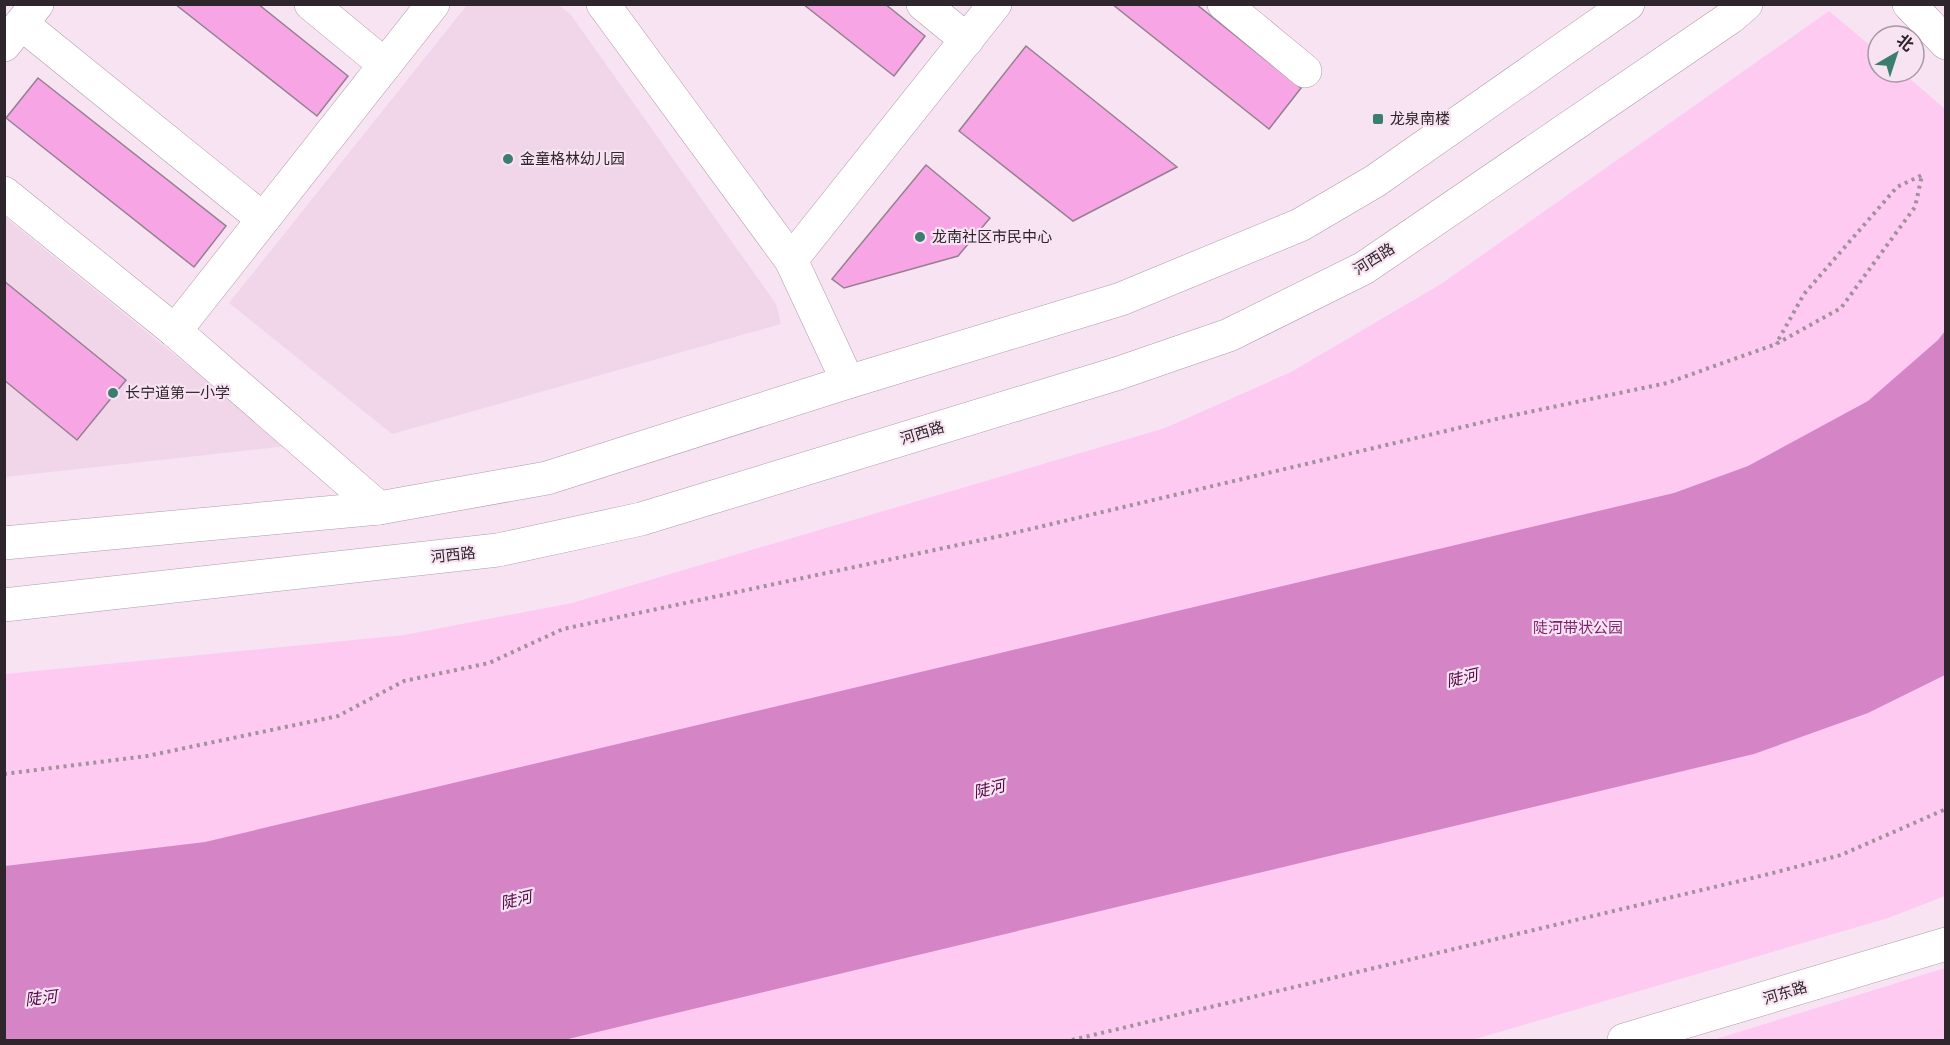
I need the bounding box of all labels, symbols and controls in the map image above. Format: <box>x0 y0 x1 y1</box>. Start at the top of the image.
north arrow <box>1866 24 1926 84</box>
text: 北 <box>1893 30 1917 55</box>
place label: 龙泉南楼 <box>1390 110 1450 128</box>
marker: 龙泉南楼 <box>1371 112 1385 126</box>
place label: 金童格林幼儿园 <box>520 150 625 168</box>
marker: 金童格林幼儿园 <box>501 152 515 166</box>
place label: 龙南社区市民中心 <box>932 228 1052 246</box>
marker: 龙南社区市民中心 <box>913 230 927 244</box>
street label: 河西路 <box>1350 239 1398 279</box>
place label: 长宁道第一小学 <box>125 384 230 402</box>
marker: 长宁道第一小学 <box>106 386 120 400</box>
street label: 河西路 <box>898 418 946 448</box>
street label: 河西路 <box>430 544 476 566</box>
park label: 陡河带状公园 <box>1533 619 1623 637</box>
water label: 陡河 <box>1444 664 1483 691</box>
water label: 陡河 <box>971 775 1010 802</box>
water label: 陡河 <box>498 886 537 913</box>
street label: 河东路 <box>1761 978 1809 1008</box>
water label: 陡河 <box>24 986 61 1009</box>

